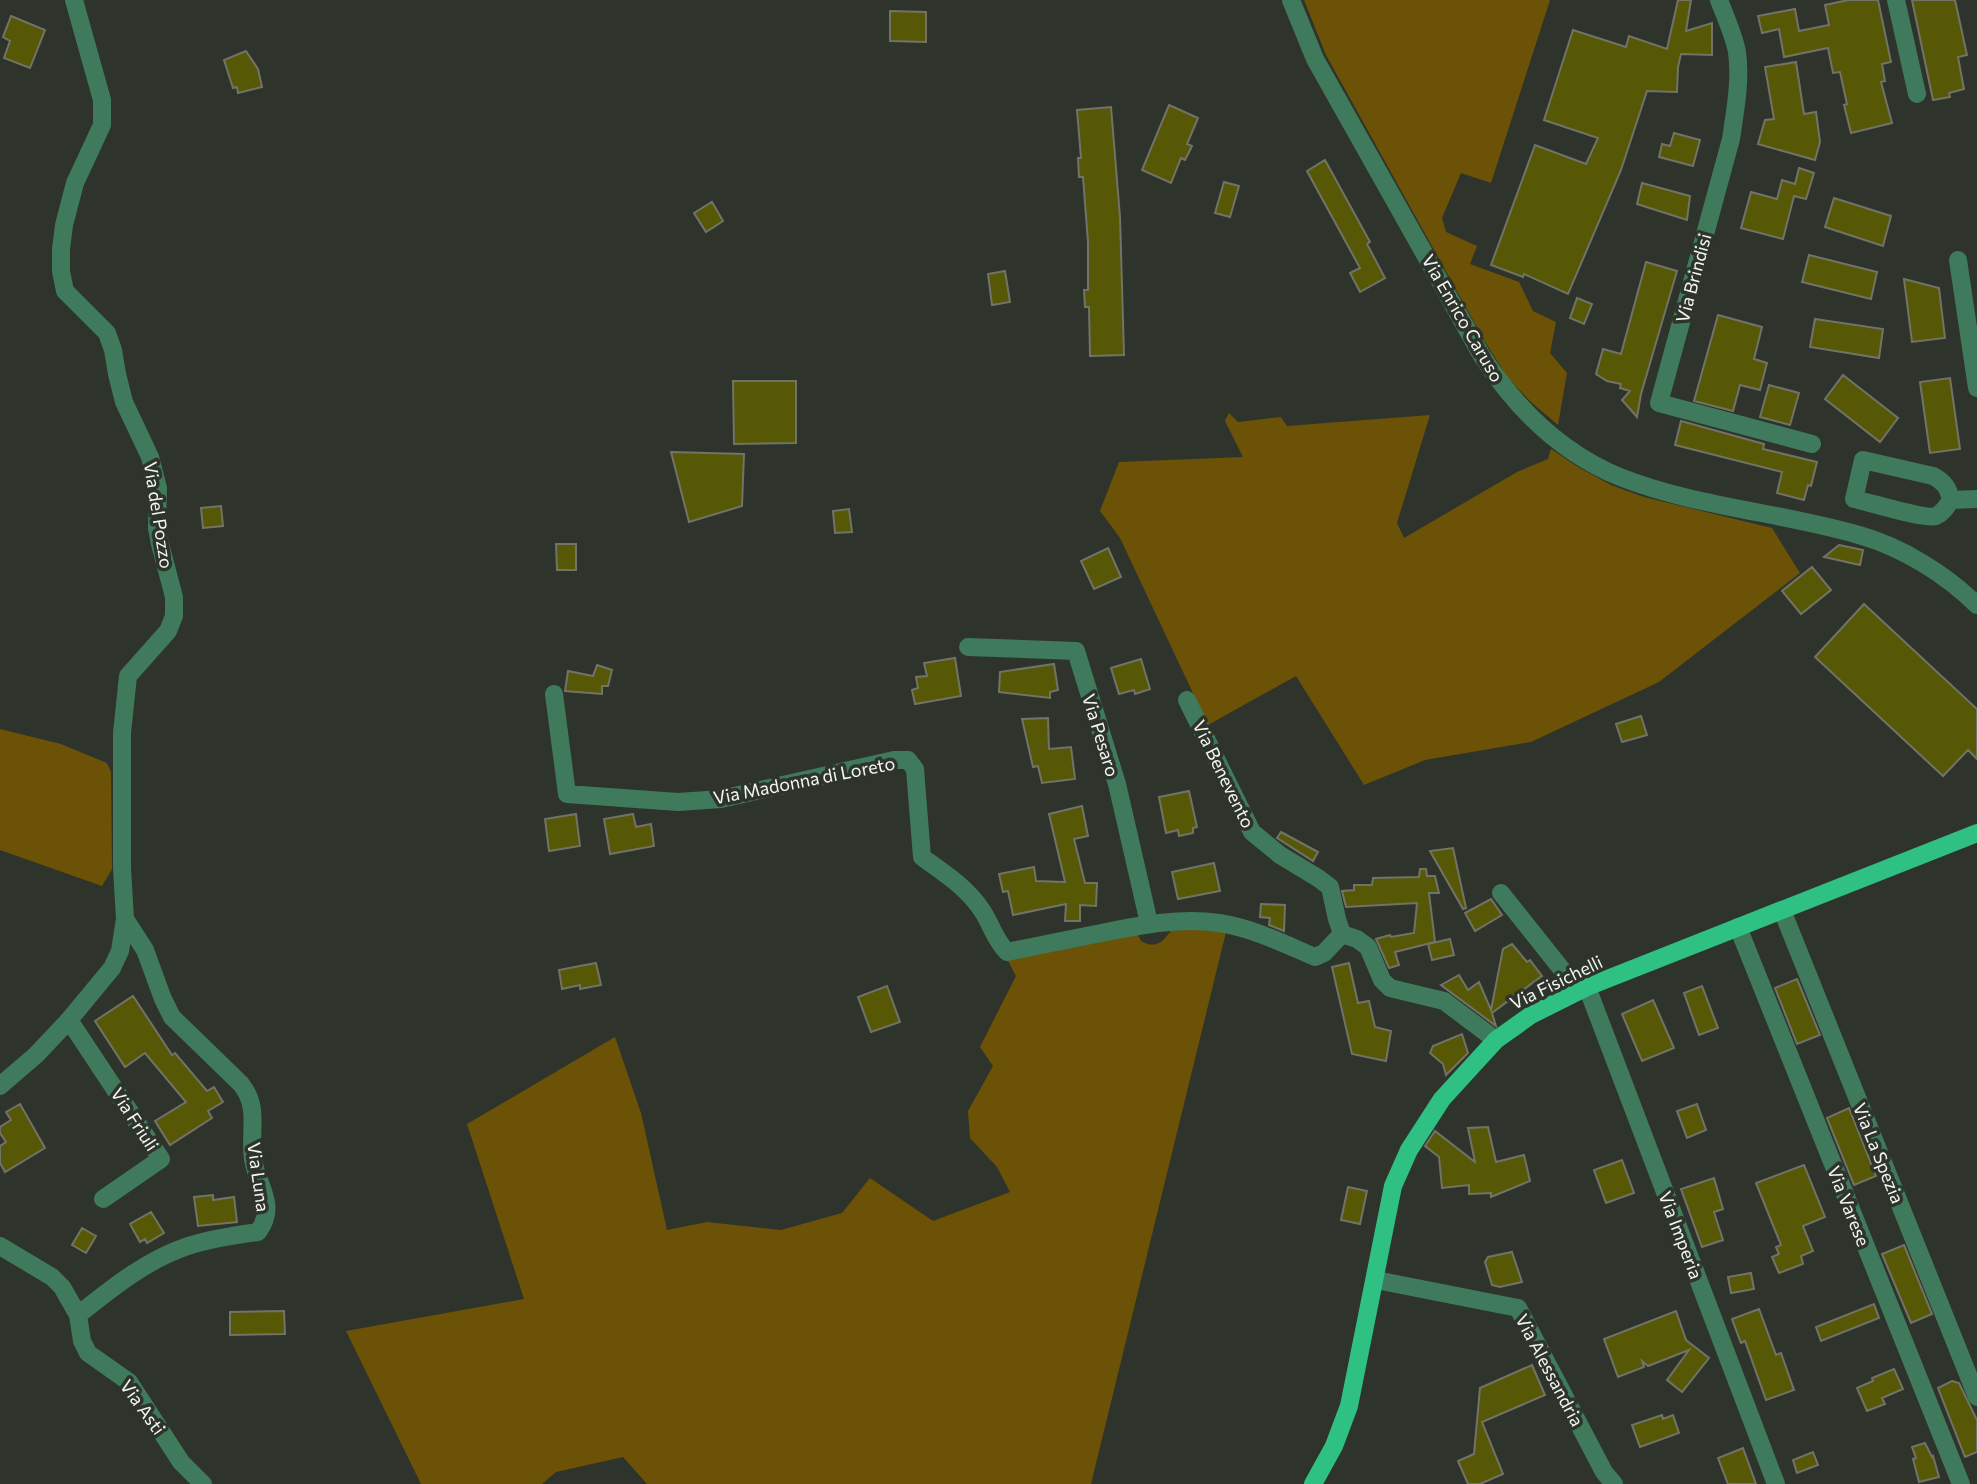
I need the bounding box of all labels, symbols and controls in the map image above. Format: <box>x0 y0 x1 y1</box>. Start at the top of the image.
street label: Via Brindisi <box>1671 231 1715 325</box>
street label: Via Enrico Caruso <box>1418 250 1508 386</box>
street label: Via del Pozzo <box>140 460 178 570</box>
street label: Via Pesaro <box>1078 691 1124 779</box>
street label: Via Benevento <box>1188 716 1260 832</box>
street label: Via Madonna di Loreto <box>711 752 897 808</box>
street label: Via Fisichelli <box>1506 950 1606 1014</box>
street label: Via Friuli <box>106 1083 164 1155</box>
street label: Via La Spezia <box>1849 1099 1909 1207</box>
street label: Via Luna <box>243 1141 275 1213</box>
street label: Via Varese <box>1823 1163 1875 1249</box>
street label: Via Imperia <box>1654 1188 1708 1282</box>
street label: Via Alessandria <box>1511 1310 1589 1430</box>
street label: Via Asti <box>116 1375 170 1439</box>

